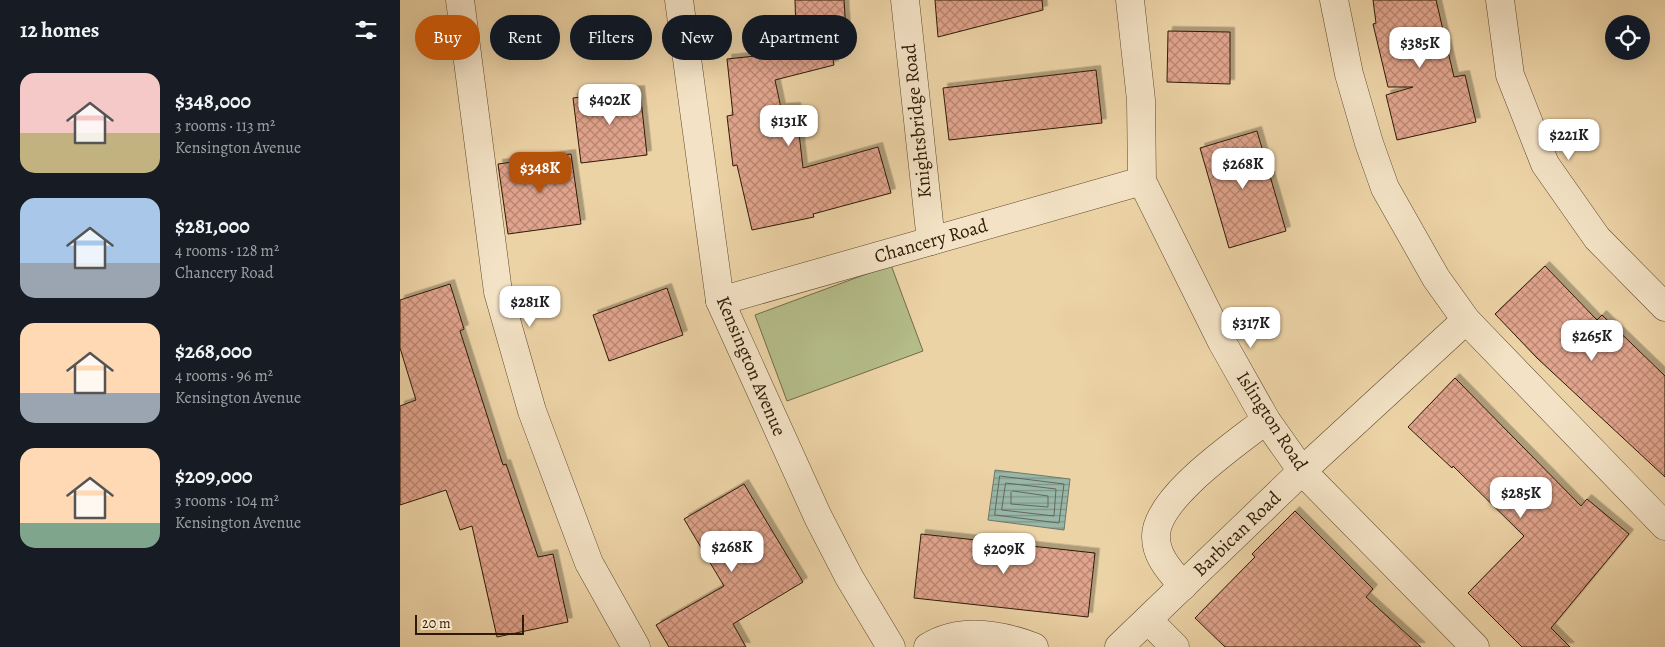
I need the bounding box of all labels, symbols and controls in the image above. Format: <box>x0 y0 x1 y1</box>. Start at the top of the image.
chip: Buy <box>415 15 480 60</box>
chip: Rent <box>490 15 560 60</box>
chip: Filters <box>570 15 652 60</box>
chip: New <box>662 15 732 60</box>
chip: Apartment <box>742 15 857 60</box>
map controls <box>1605 15 1650 60</box>
button: locate <box>1605 15 1650 60</box>
text: 12 homes <box>20 16 99 44</box>
icon: filters <box>352 16 380 44</box>
pin: $385K <box>1385 27 1455 69</box>
text: $385K <box>1400 32 1440 54</box>
street label: Knightsbridge Road <box>896 42 938 199</box>
pin: $402K <box>575 84 645 126</box>
text: $348,000 <box>175 87 251 115</box>
text: $402K <box>589 89 631 111</box>
icon: home <box>60 93 120 153</box>
pin: $131K <box>754 104 824 147</box>
text: $131K <box>771 110 807 132</box>
text: 3 rooms · 113 m² <box>175 115 275 137</box>
pin: $221K <box>1534 119 1604 161</box>
text: $221K <box>1549 124 1589 146</box>
text: Kensington Avenue <box>175 137 301 159</box>
pin: $268K <box>1208 148 1278 190</box>
pin: $348K <box>505 152 575 194</box>
text: $268K <box>1223 153 1263 175</box>
text: $348K <box>520 157 560 179</box>
text: $281,000 <box>175 212 250 240</box>
street label: Chancery Road <box>871 212 992 270</box>
icon: home <box>60 218 120 278</box>
text: 4 rooms · 128 m² <box>175 240 279 262</box>
text: Chancery Road <box>175 262 273 284</box>
pin: $281K <box>495 286 565 328</box>
text: $281K <box>510 291 550 313</box>
street label: Kensington Avenue <box>710 292 792 440</box>
pin: $317K <box>1216 306 1286 349</box>
text: $317K <box>1232 312 1270 334</box>
pin: $265K <box>1557 320 1627 362</box>
text: $265K <box>1572 325 1612 347</box>
text: $268,000 <box>175 337 252 365</box>
icon: home <box>60 343 120 403</box>
text: 4 rooms · 96 m² <box>175 365 273 387</box>
street label: Islington Road <box>1230 366 1314 476</box>
text: Kensington Avenue <box>175 387 301 409</box>
text: $209,000 <box>175 462 253 490</box>
icon: home <box>60 468 120 528</box>
pin: $285K <box>1486 476 1556 519</box>
text: $285K <box>1501 482 1541 504</box>
street label: Barbican Road <box>1187 485 1287 583</box>
text: 3 rooms · 104 m² <box>175 490 279 512</box>
text: Kensington Avenue <box>175 512 301 534</box>
pin: $268K <box>697 530 767 573</box>
pin: $209K <box>969 532 1039 575</box>
text: $268K <box>712 536 752 558</box>
text: $209K <box>983 538 1025 560</box>
scale bar <box>415 612 524 635</box>
text: 20 m <box>422 614 451 633</box>

